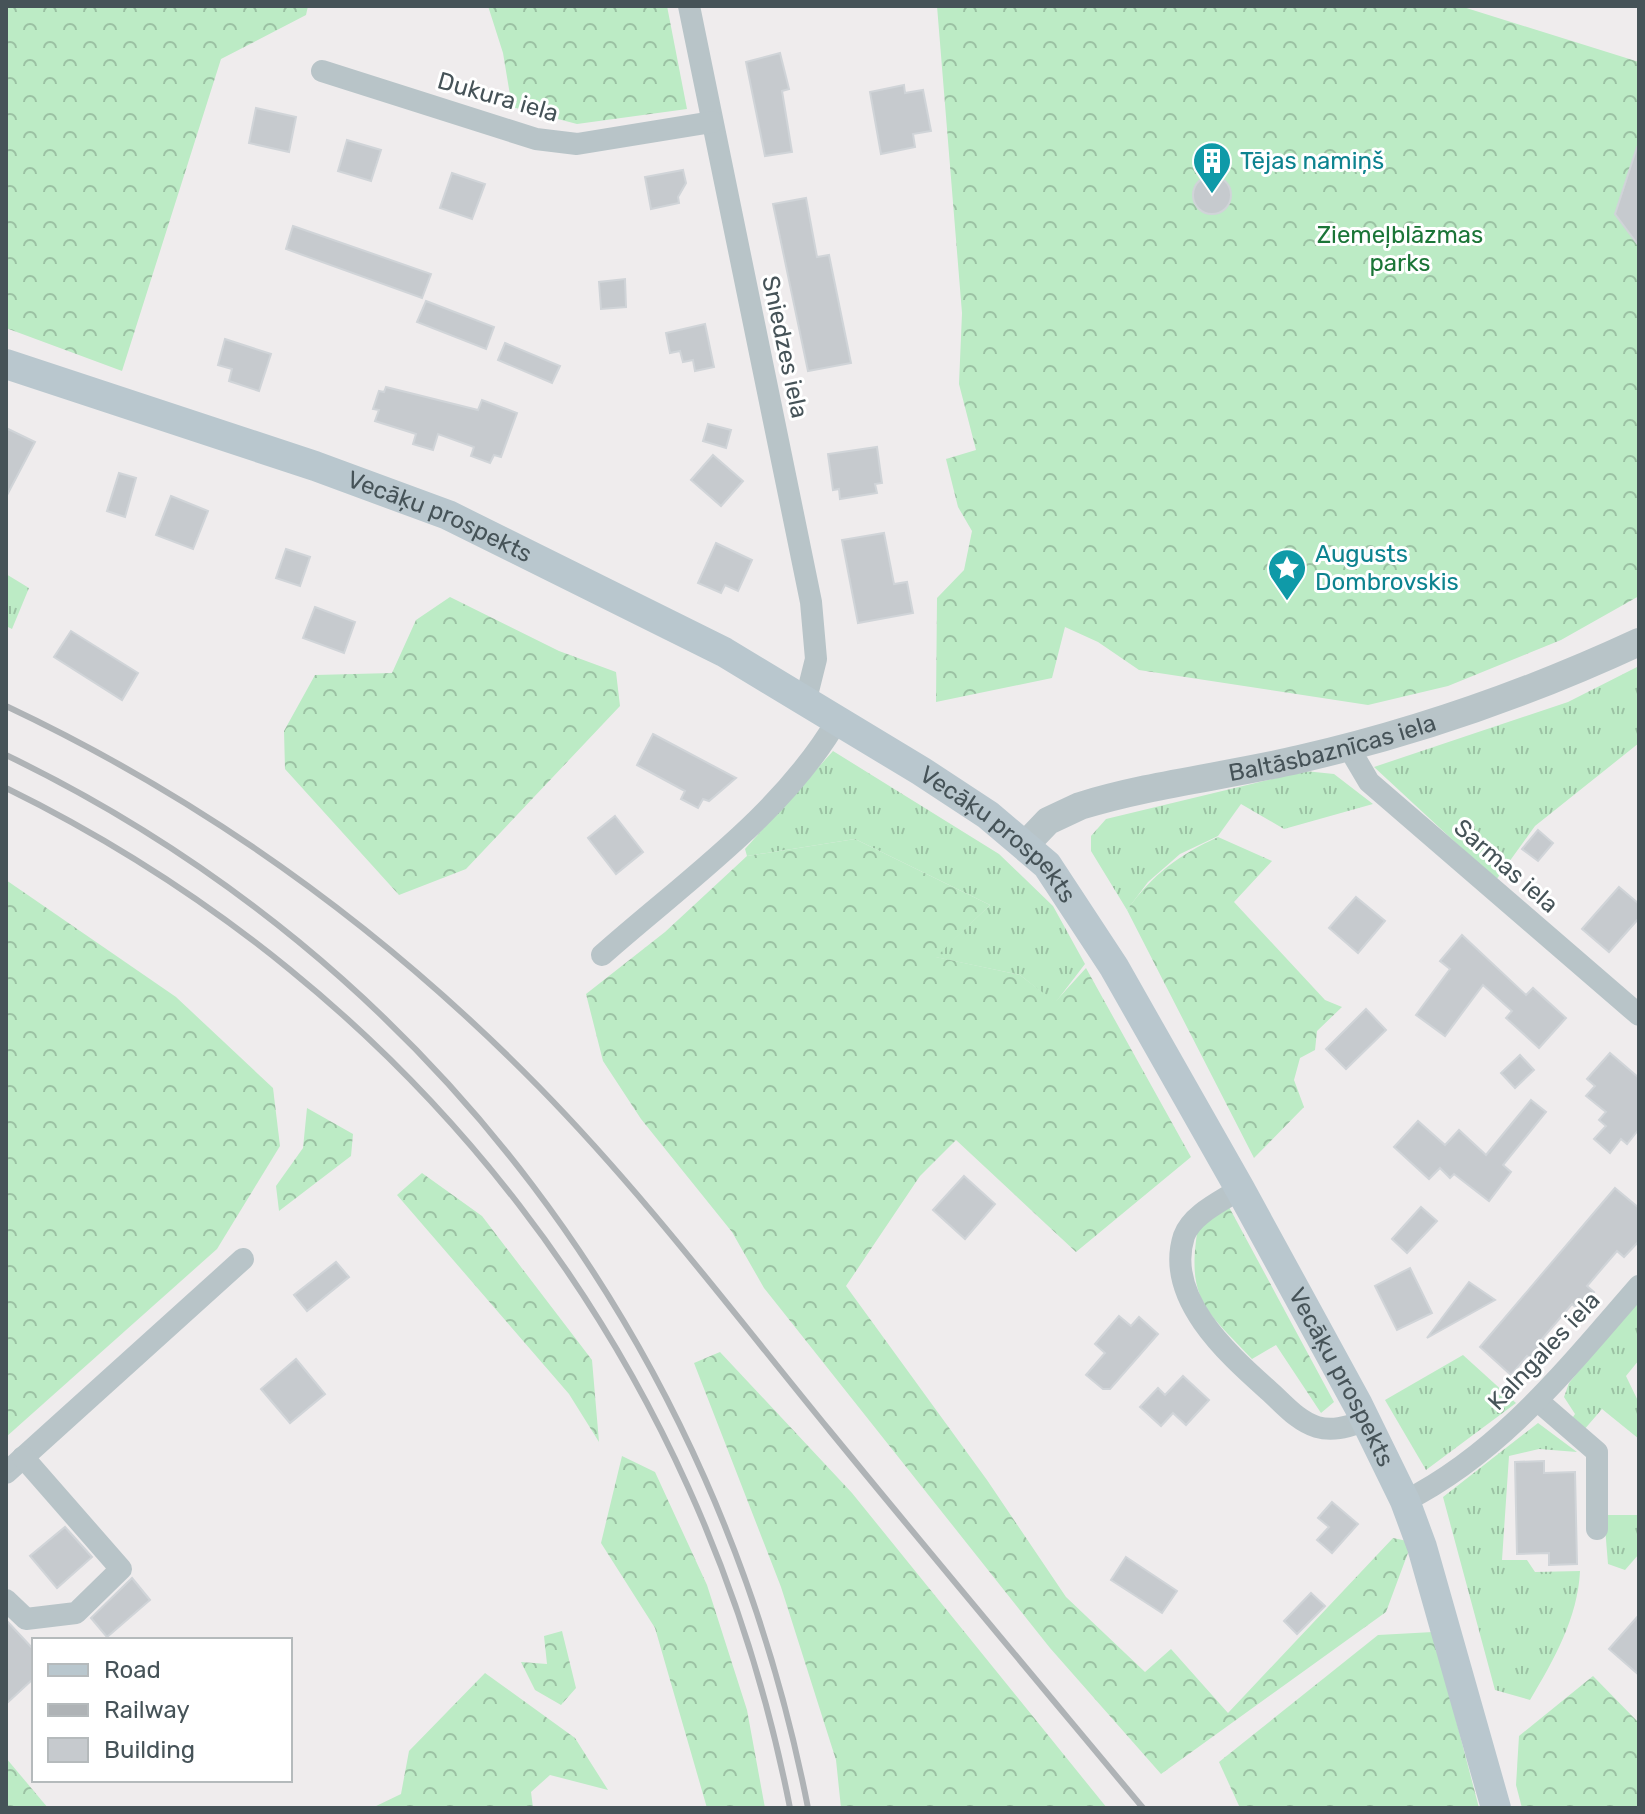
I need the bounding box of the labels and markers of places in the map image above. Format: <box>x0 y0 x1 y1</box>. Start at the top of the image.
building icon: Tējas namiņš <box>1191 140 1233 195</box>
place label: Tējas namiņš <box>1240 147 1384 175</box>
place label: Augusts Dombrovskis <box>1315 540 1459 596</box>
place icon: Augusts Dombrovskis <box>1266 547 1308 602</box>

